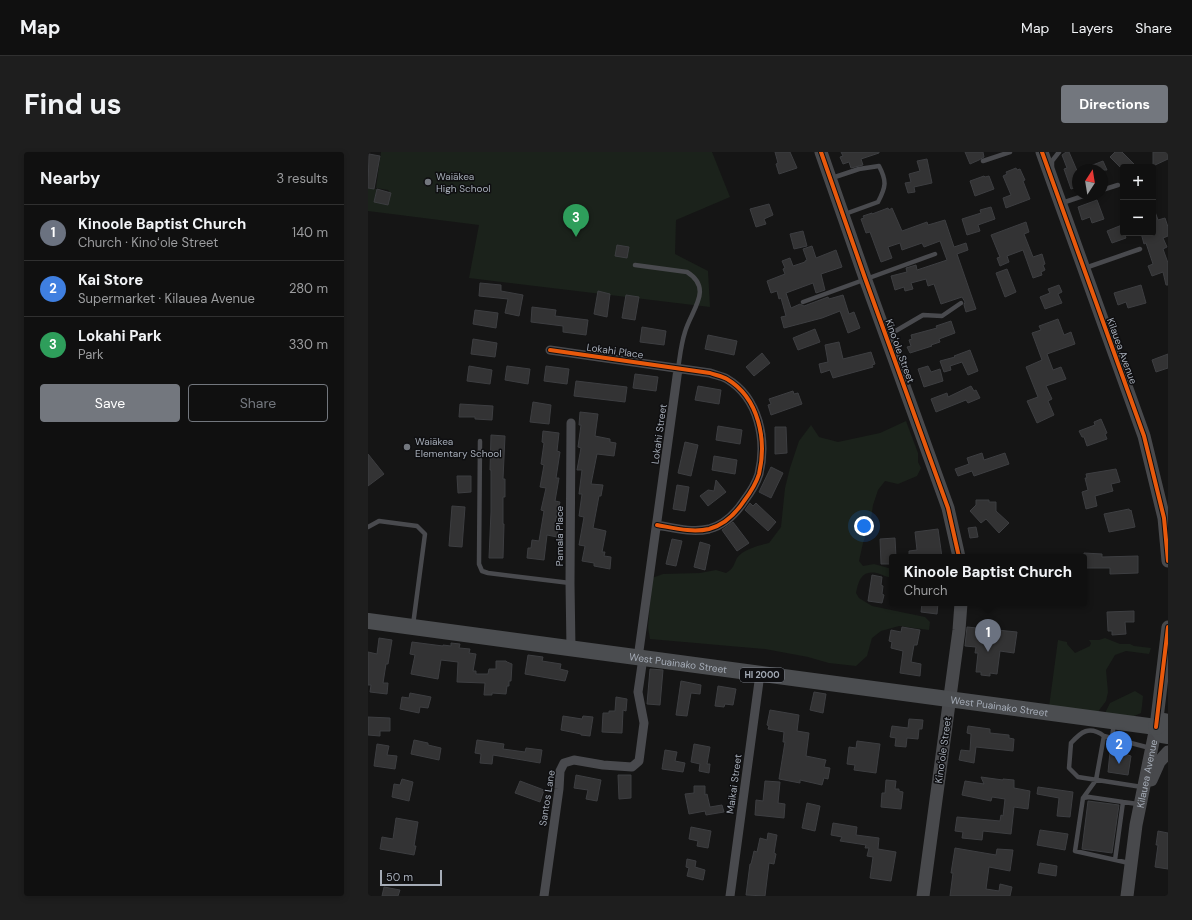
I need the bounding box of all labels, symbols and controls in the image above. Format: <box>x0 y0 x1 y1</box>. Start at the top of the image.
text: Map <box>20 15 60 40</box>
text: Map <box>1021 19 1049 37</box>
text: Layers <box>1071 19 1113 37</box>
text: Share <box>1135 19 1172 37</box>
button: Directions <box>1061 85 1168 123</box>
text: Find us <box>24 86 122 123</box>
north arrow <box>1072 164 1108 200</box>
map controls <box>1120 164 1156 236</box>
button: + <box>1120 164 1156 200</box>
text: Nearby <box>40 167 100 189</box>
text: 3 results <box>276 170 328 187</box>
place label: Waiākea High School <box>436 170 491 195</box>
marker: Waiākea High School <box>423 177 433 187</box>
button: − <box>1120 200 1156 236</box>
pin: 3 <box>563 204 589 237</box>
text: Kinoole Baptist Church <box>78 214 246 234</box>
text: 1 <box>51 224 55 241</box>
text: 140 m <box>292 224 328 241</box>
text: Church · Kinoʻole Street <box>78 234 218 251</box>
text: Kai Store <box>78 270 143 290</box>
text: 2 <box>49 280 57 297</box>
text: 280 m <box>289 280 328 297</box>
text: Supermarket · Kilauea Avenue <box>78 290 255 307</box>
street label: Kilauea Avenue <box>1104 316 1140 386</box>
street label: Kinoʻole Street <box>882 317 918 385</box>
text: Lokahi Park <box>78 326 162 346</box>
text: 3 <box>49 336 57 353</box>
text: 330 m <box>289 336 328 353</box>
street label: Lokahi Place <box>586 341 644 361</box>
text: Park <box>78 346 104 363</box>
button: Save <box>40 384 180 422</box>
button: Share <box>188 384 328 422</box>
street label: Lokahi Street <box>648 403 670 465</box>
place label: Waiākea Elementary School <box>415 435 502 460</box>
marker: Waiākea Elementary School <box>402 442 412 452</box>
street label: Pamala Place <box>553 505 566 566</box>
your location <box>854 516 874 536</box>
popup <box>889 554 1087 606</box>
text: Kinoole Baptist Church <box>904 562 1072 582</box>
text: Church <box>904 582 948 599</box>
pin: 1 <box>975 619 1001 652</box>
street label: West Puainako Street <box>629 650 728 676</box>
road number: HI 2000 <box>740 668 784 682</box>
street label: West Puainako Street <box>950 693 1049 719</box>
street label: Kinoʻole Street <box>932 716 954 784</box>
pin: 2 <box>1106 731 1132 764</box>
street label: Kilauea Avenue <box>1133 738 1160 809</box>
street label: Maikai Street <box>723 753 745 815</box>
street label: Santos Lane <box>536 769 558 827</box>
scale bar <box>380 868 442 887</box>
text: 50 m <box>386 870 413 884</box>

